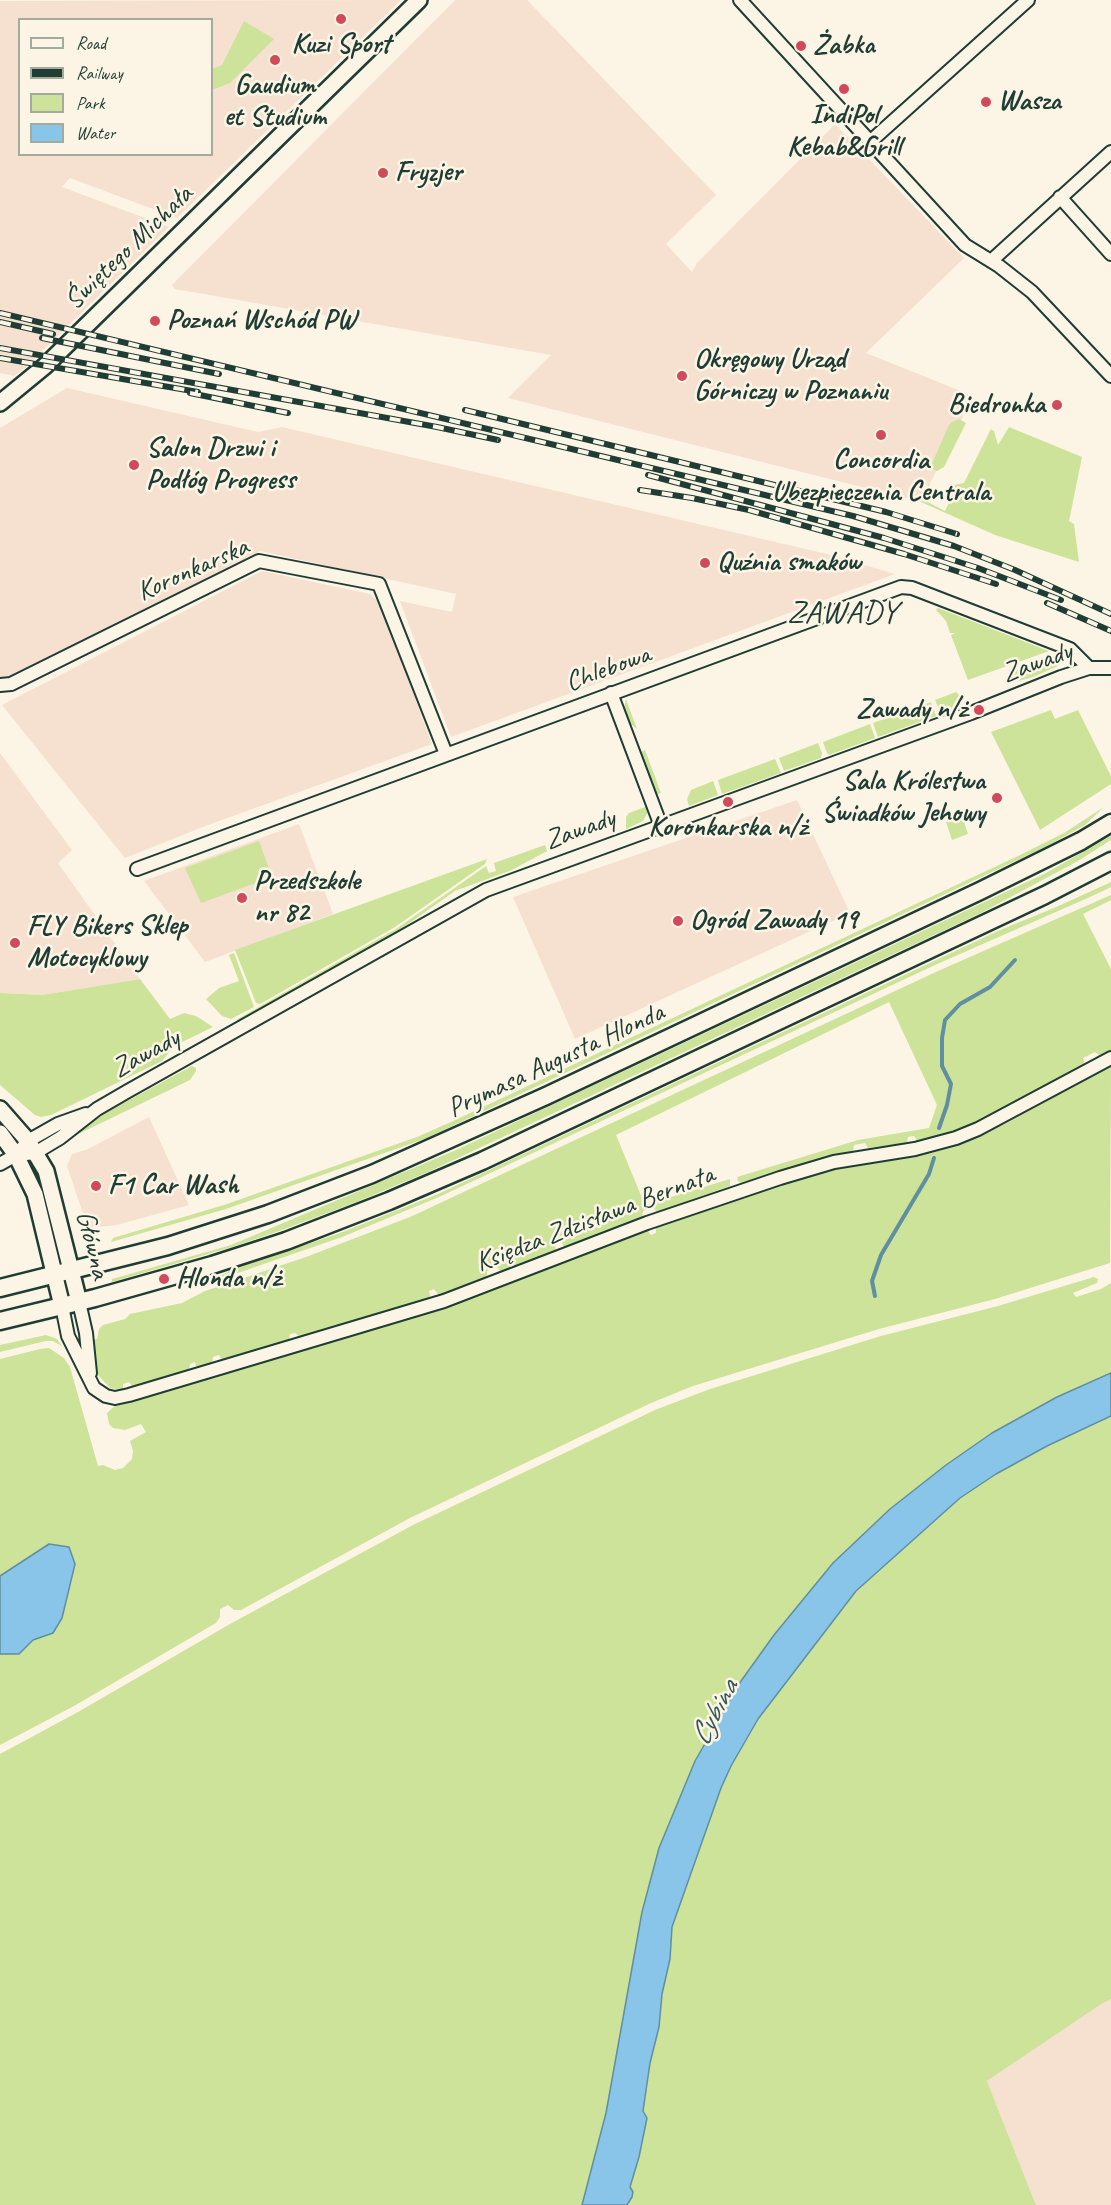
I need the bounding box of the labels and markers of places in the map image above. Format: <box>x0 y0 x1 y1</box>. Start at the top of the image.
marker: Kuzi Sport <box>334 12 348 26</box>
place label: Kuzi Sport <box>292 28 390 62</box>
place label: Żabka <box>813 29 874 63</box>
marker: Żabka <box>794 39 808 53</box>
marker: Gaudium et Studium <box>268 53 282 67</box>
place label: Gaudium et Studium <box>224 69 326 135</box>
marker: IndiPol Kebab&Grill <box>837 82 851 96</box>
place label: Wasza <box>998 85 1061 119</box>
marker: Wasza <box>979 95 993 109</box>
place label: IndiPol Kebab&Grill <box>787 99 901 165</box>
place label: Fryzjer <box>395 156 462 190</box>
marker: Fryzjer <box>376 166 390 180</box>
place label: Poznań Wschód PW <box>167 304 356 338</box>
marker: Poznań Wschód PW <box>148 314 162 328</box>
place label: Okręgowy Urząd Górniczy w Poznaniu <box>694 343 887 409</box>
marker: Okręgowy Urząd Górniczy w Poznaniu <box>675 369 689 383</box>
place label: Biedronka <box>948 388 1045 422</box>
marker: Biedronka <box>1050 398 1064 412</box>
marker: Concordia Ubezpieczenia Centrala <box>874 428 888 442</box>
place label: Salon Drzwi i Podłóg Progress <box>146 432 295 498</box>
place label: Concordia Ubezpieczenia Centrala <box>772 444 990 510</box>
marker: Salon Drzwi i Podłóg Progress <box>127 458 141 472</box>
place label: Quźnia smaków <box>717 546 861 580</box>
marker: Quźnia smaków <box>698 556 712 570</box>
place label: Zawady n/ż <box>856 693 967 727</box>
marker: Zawady n/ż <box>972 703 986 717</box>
place label: Sala Królestwa Świadków Jehowy <box>822 765 985 831</box>
marker: Sala Królestwa Świadków Jehowy <box>990 791 1004 805</box>
marker: Koronkarska n/ż <box>721 795 735 809</box>
place label: Koronkarska n/ż <box>649 811 807 845</box>
place label: Przedszkole nr 82 <box>254 865 360 931</box>
marker: Przedszkole nr 82 <box>235 891 249 905</box>
place label: Ogród Zawady 19 <box>690 904 858 938</box>
place label: FLY Bikers Sklep Motocyklowy <box>27 910 187 976</box>
marker: Ogród Zawady 19 <box>671 914 685 928</box>
marker: FLY Bikers Sklep Motocyklowy <box>8 936 22 950</box>
place label: F1 Car Wash <box>108 1169 239 1203</box>
marker: F1 Car Wash <box>89 1179 103 1193</box>
place label: Hlonda n/ż <box>176 1262 281 1296</box>
marker: Hlonda n/ż <box>157 1272 171 1286</box>

